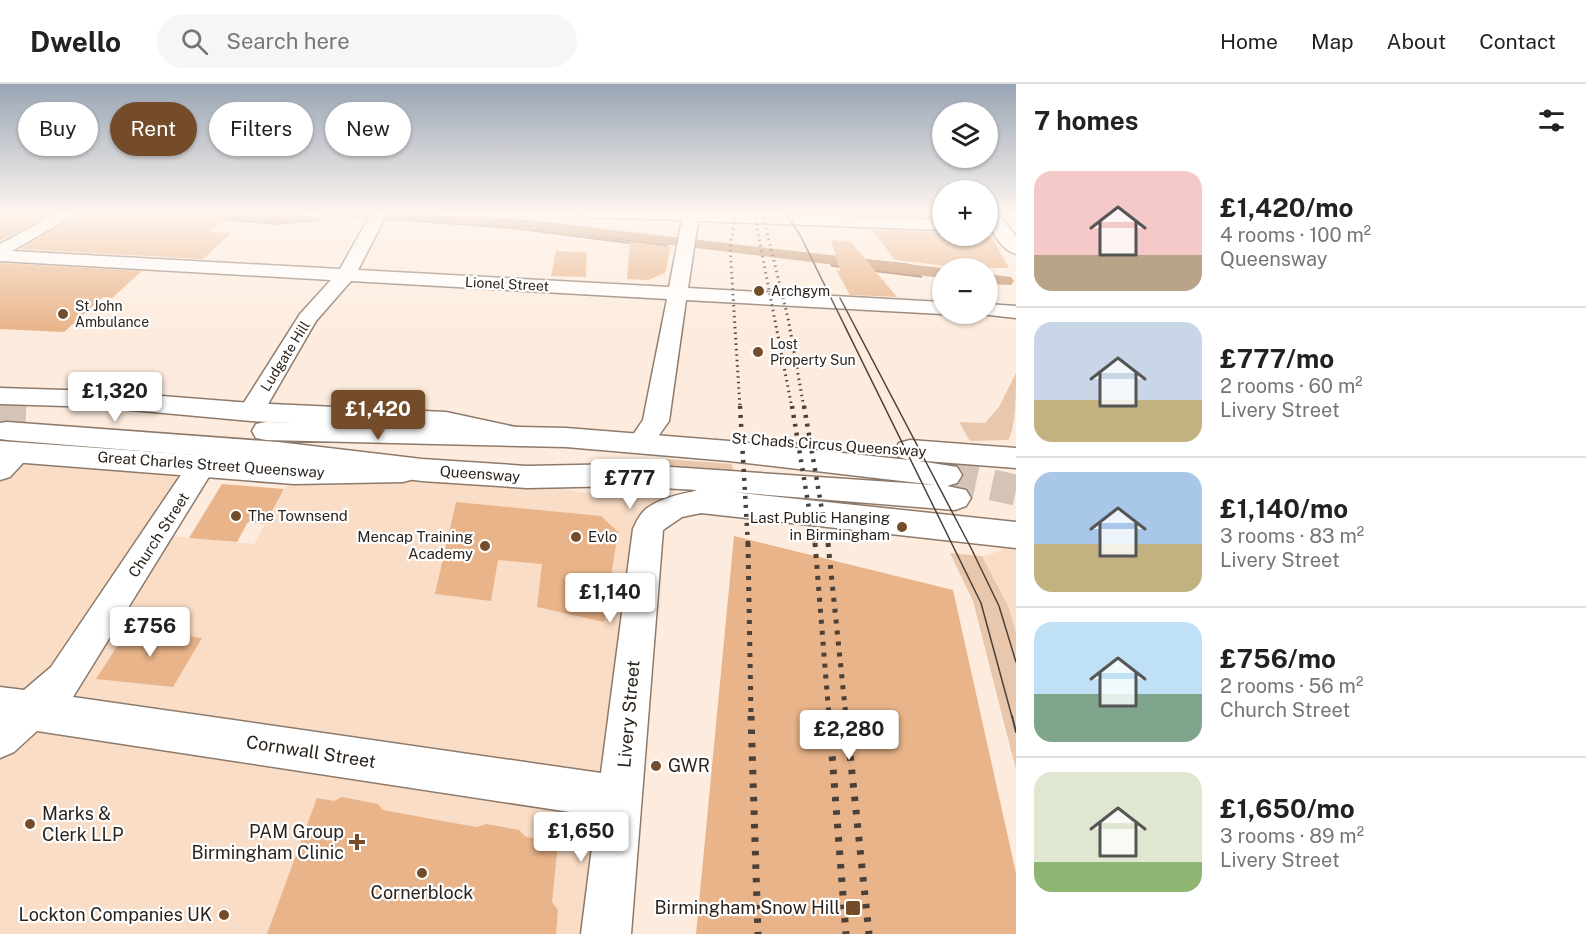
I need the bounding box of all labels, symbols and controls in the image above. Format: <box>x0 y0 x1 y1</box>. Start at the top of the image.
search box <box>157 14 577 68</box>
text: Dwello <box>30 25 121 58</box>
icon: search <box>178 25 211 58</box>
text: Search here <box>226 28 350 54</box>
text: Home <box>1220 29 1278 54</box>
text: Map <box>1311 29 1354 54</box>
text: About <box>1387 29 1446 54</box>
text: Contact <box>1479 29 1556 54</box>
chip: Buy <box>18 102 98 156</box>
chip: Rent <box>110 102 197 156</box>
chip: Filters <box>209 102 313 156</box>
chip: New <box>325 102 411 156</box>
map controls <box>932 102 998 324</box>
button: layers <box>932 102 998 168</box>
icon: filters <box>1535 104 1568 137</box>
text: 7 homes <box>1034 105 1138 136</box>
button: + <box>932 180 998 246</box>
text: £1,420/mo <box>1220 192 1354 223</box>
icon: home <box>1082 195 1154 267</box>
text: 4 rooms · 100 m² <box>1220 223 1371 247</box>
text: Queensway <box>1220 247 1328 271</box>
button: − <box>932 258 998 324</box>
street label: Lionel Street <box>465 274 549 294</box>
place label: Archgym <box>771 283 830 299</box>
marker: Archgym <box>752 284 766 298</box>
place label: St John Ambulance <box>75 298 149 330</box>
marker: St John Ambulance <box>56 307 70 321</box>
street label: Ludgate Hill <box>257 318 313 394</box>
place label: Lost Property Sun <box>770 336 856 368</box>
text: £777/mo <box>1220 343 1334 374</box>
marker: Lost Property Sun <box>751 345 765 359</box>
icon: home <box>1082 346 1154 418</box>
pin: £1,320 <box>66 372 164 423</box>
text: 2 rooms · 60 m² <box>1220 374 1363 398</box>
text: £1,320 <box>82 379 148 403</box>
pin: £1,420 <box>329 390 427 441</box>
text: £1,420 <box>345 397 411 421</box>
text: Livery Street <box>1220 398 1340 422</box>
street label: St Chads Circus Queensway <box>731 429 927 460</box>
street label: Great Charles Street Queensway <box>97 448 325 481</box>
pin: £777 <box>594 459 666 510</box>
street label: Queensway <box>439 462 521 485</box>
text: £777 <box>605 466 655 490</box>
street label: Church Street <box>125 489 192 580</box>
text: £1,140/mo <box>1220 493 1348 524</box>
icon: home <box>1082 496 1154 568</box>
place label: The Townsend <box>248 507 348 524</box>
marker: The Townsend <box>229 509 243 523</box>
place label: Last Public Hanging in Birmingham <box>750 509 890 543</box>
marker: Last Public Hanging in Birmingham <box>895 520 909 534</box>
text: 3 rooms · 83 m² <box>1220 524 1364 548</box>
place label: Mencap Training Academy <box>357 528 473 562</box>
place label: Evlo <box>588 528 617 545</box>
marker: Evlo <box>569 530 583 544</box>
marker: Mencap Training Academy <box>478 539 492 553</box>
text: Livery Street <box>1220 548 1340 572</box>
pin: £1,140 <box>561 573 659 624</box>
text: £1,140 <box>579 580 641 604</box>
pin: £756 <box>114 607 186 658</box>
text: £756 <box>124 614 176 638</box>
text: £756/mo <box>1220 643 1336 674</box>
icon: home <box>1082 646 1154 718</box>
street label: Livery Street <box>613 659 644 769</box>
text: 2 rooms · 56 m² <box>1220 674 1363 698</box>
text: Church Street <box>1220 698 1350 722</box>
pin: £2,280 <box>800 710 898 761</box>
text: £2,280 <box>814 717 884 741</box>
street label: Cornwall Street <box>245 731 377 772</box>
place label: GWR <box>668 755 710 776</box>
marker: GWR <box>649 759 663 773</box>
text: £1,650/mo <box>1220 793 1355 824</box>
icon: home <box>1082 796 1154 868</box>
place label: Marks & Clerk LLP <box>42 803 123 845</box>
pin: £1,650 <box>532 812 630 863</box>
marker: Marks & Clerk LLP <box>23 817 37 831</box>
text: £1,650 <box>548 819 614 843</box>
place label: PAM Group Birmingham Clinic <box>191 821 344 863</box>
text: 3 rooms · 89 m² <box>1220 824 1364 848</box>
marker: PAM Group Birmingham Clinic <box>348 833 366 851</box>
text: Livery Street <box>1220 848 1340 872</box>
marker: Cornerblock <box>415 866 429 880</box>
place label: Cornerblock <box>371 882 473 903</box>
place label: Birmingham Snow Hill <box>654 897 840 918</box>
marker: Birmingham Snow Hill <box>844 899 862 917</box>
place label: Lockton Companies UK <box>19 904 212 925</box>
marker: Lockton Companies UK <box>217 908 231 922</box>

